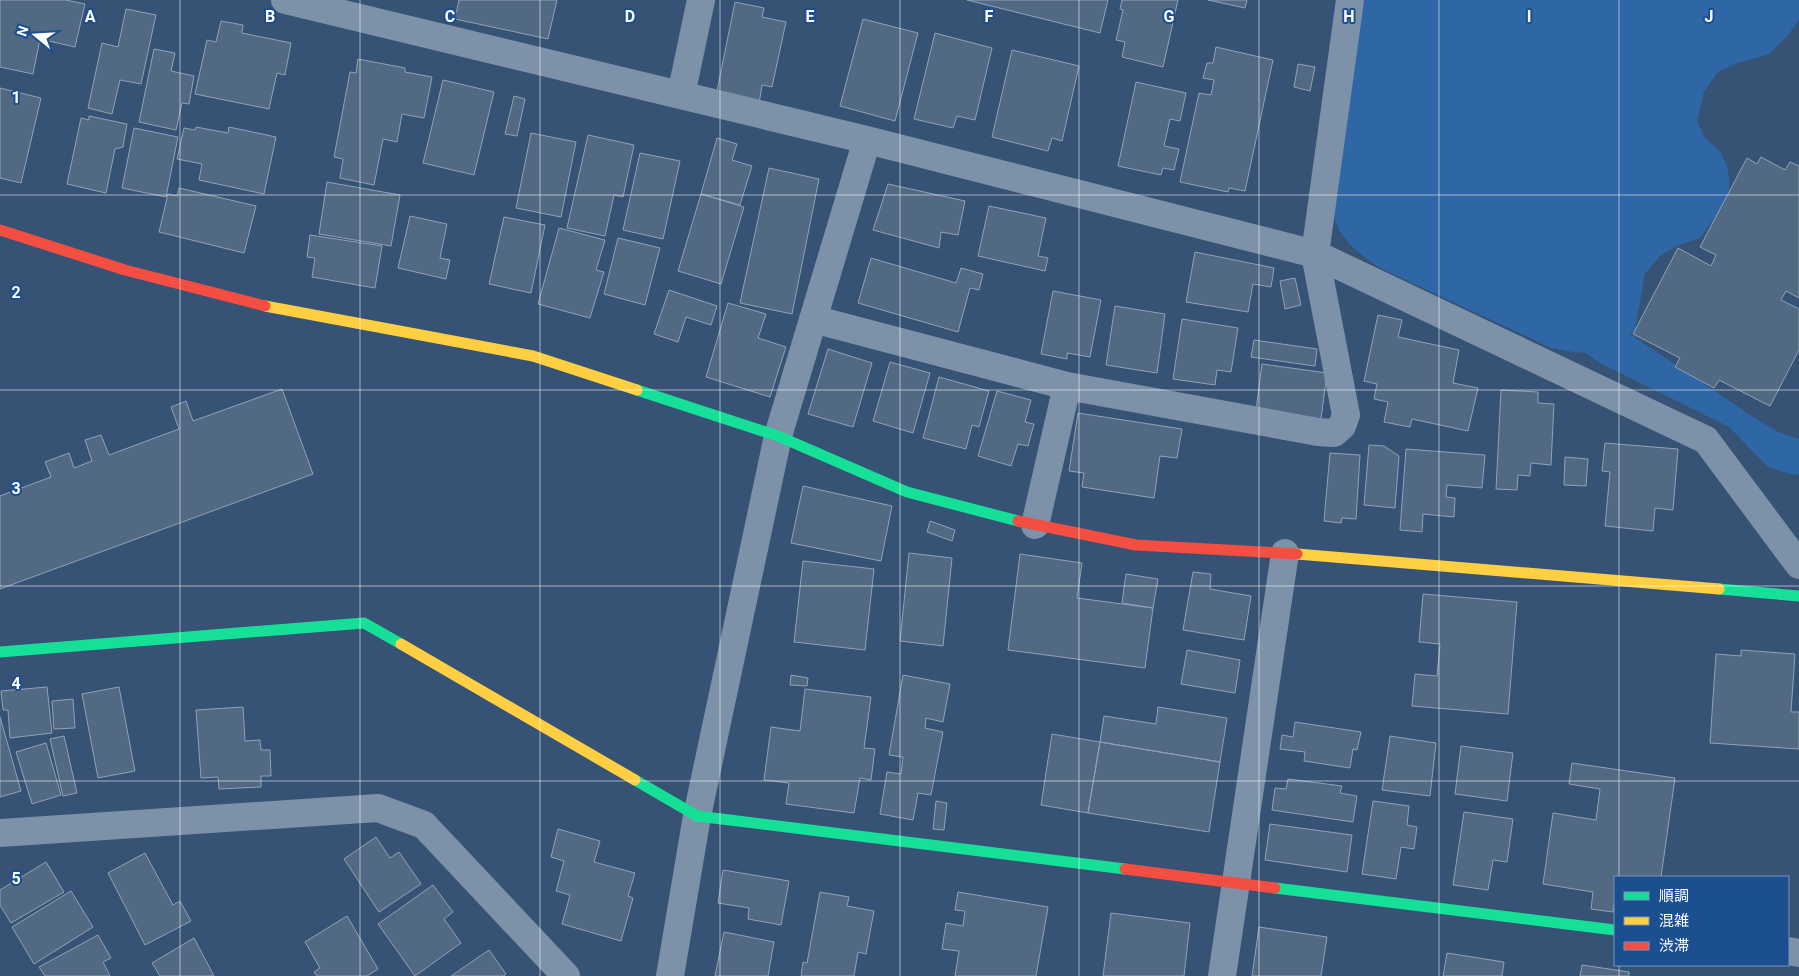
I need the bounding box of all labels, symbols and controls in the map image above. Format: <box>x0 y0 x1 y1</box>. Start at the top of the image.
text: A <box>85 7 96 26</box>
text: B <box>265 7 275 26</box>
text: C <box>445 7 455 26</box>
text: D <box>625 7 635 26</box>
text: E <box>806 7 815 26</box>
text: F <box>985 7 994 26</box>
text: G <box>1164 7 1175 26</box>
text: H <box>1343 7 1355 26</box>
text: I <box>1527 7 1531 26</box>
text: J <box>1705 7 1713 26</box>
north arrow <box>10 10 60 60</box>
text: N <box>13 24 32 38</box>
text: 1 <box>11 88 21 107</box>
text: 2 <box>11 283 21 302</box>
text: 3 <box>11 479 21 498</box>
text: 4 <box>11 674 21 693</box>
text: 5 <box>11 869 21 888</box>
legend <box>1614 876 1789 966</box>
text: 順調 <box>1659 887 1689 905</box>
text: 混雑 <box>1659 912 1689 930</box>
text: 渋滞 <box>1659 937 1689 955</box>

